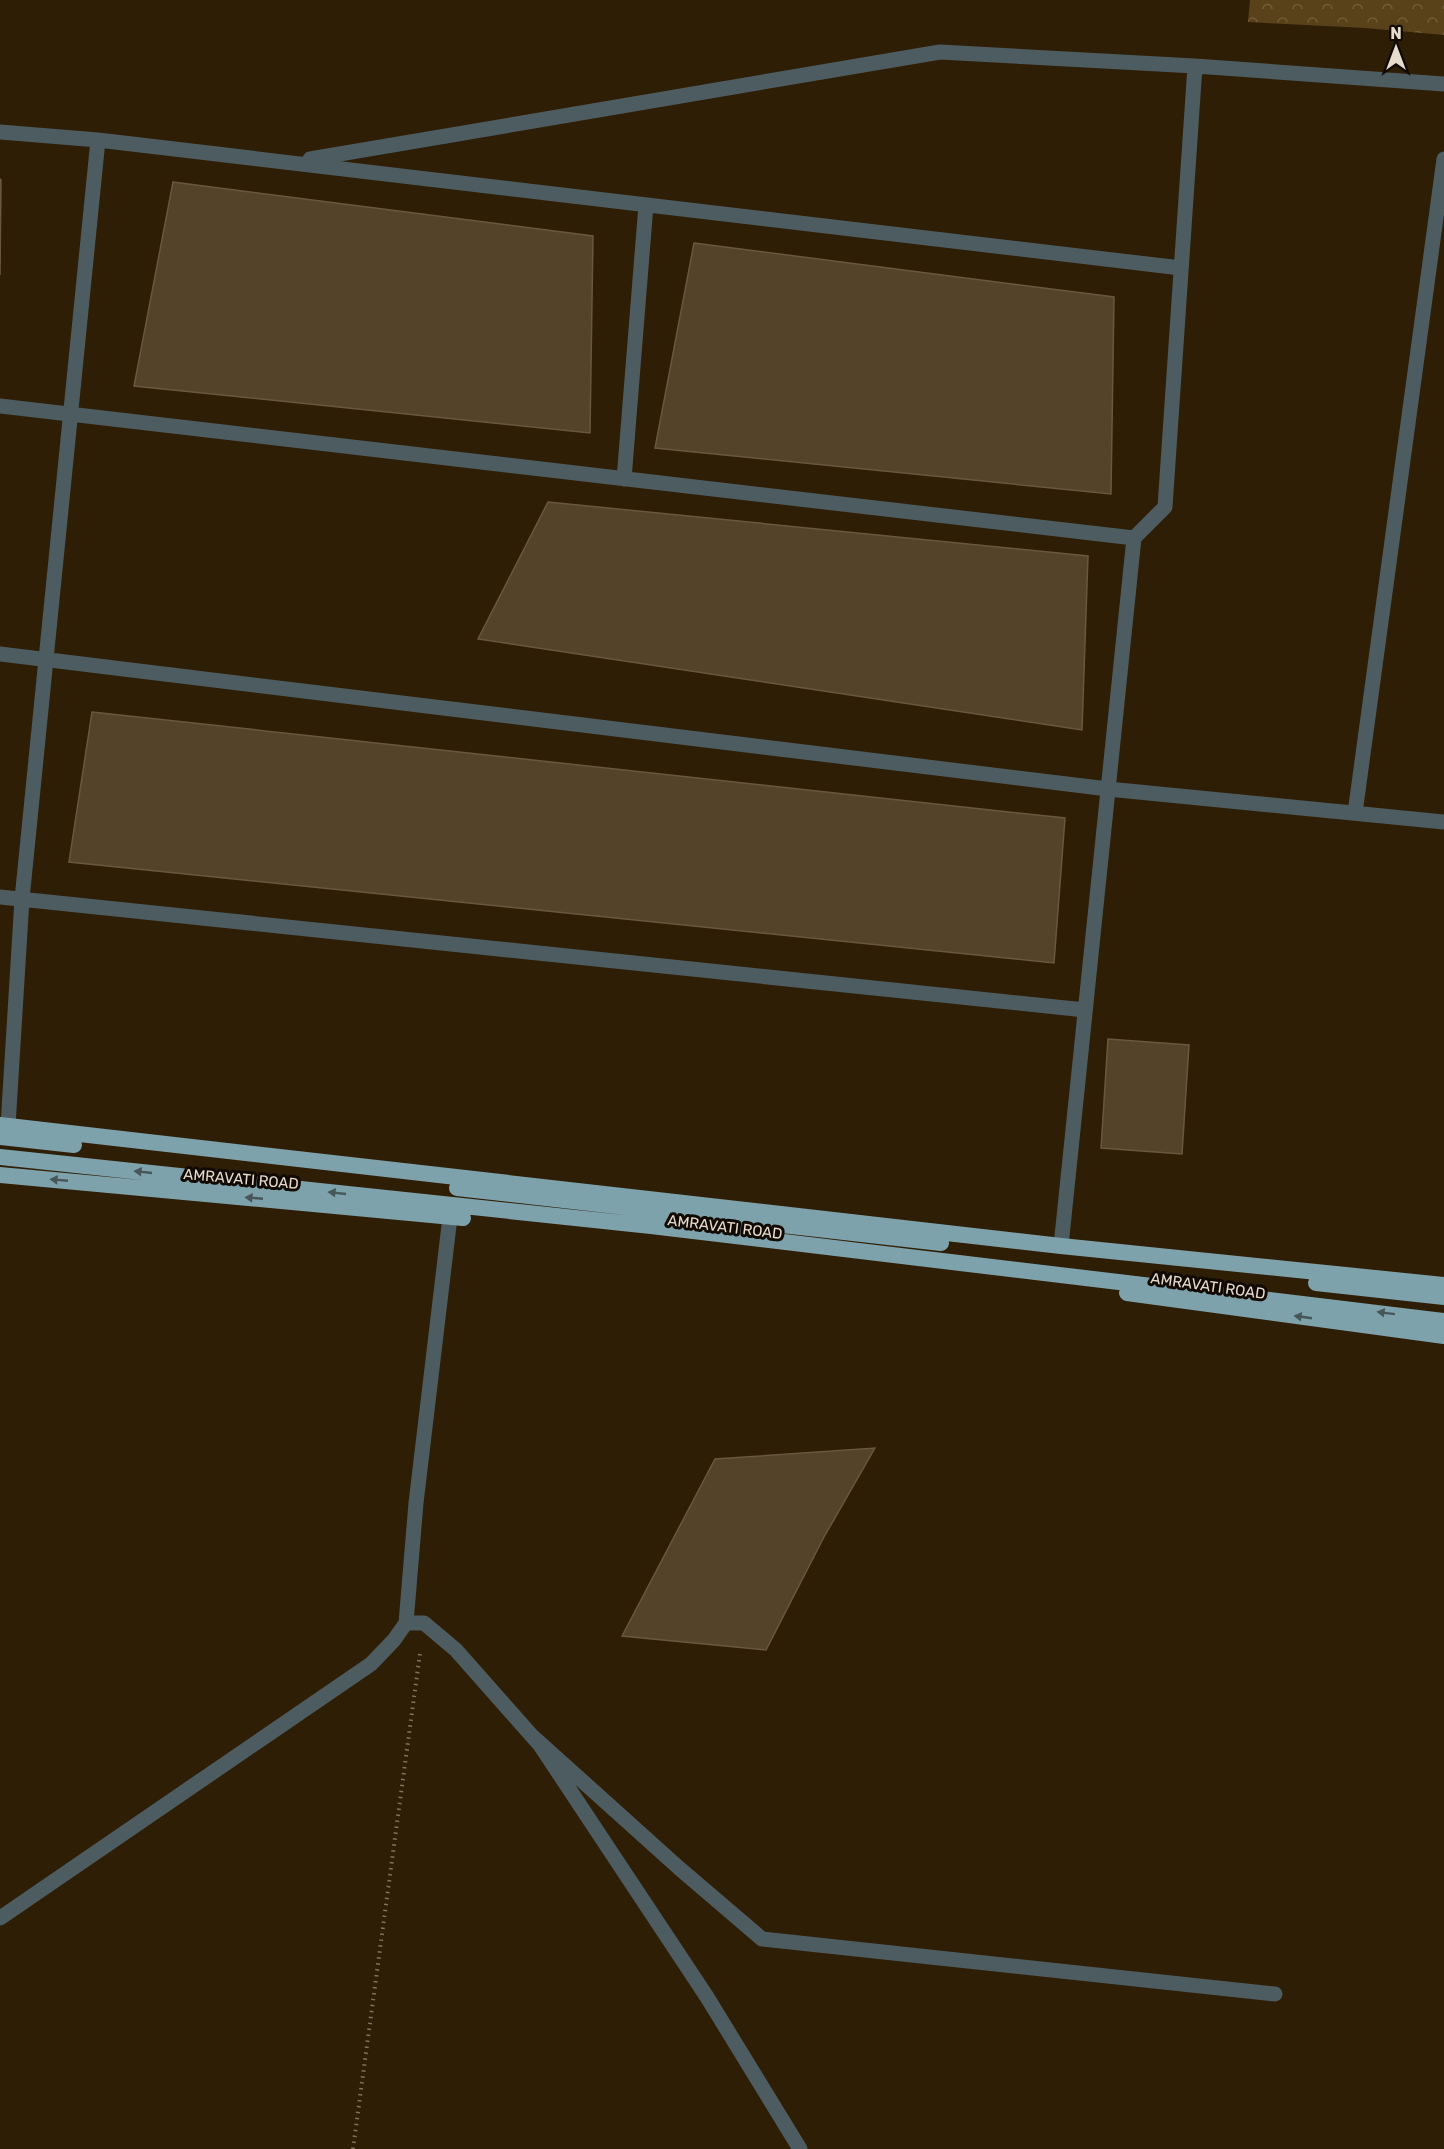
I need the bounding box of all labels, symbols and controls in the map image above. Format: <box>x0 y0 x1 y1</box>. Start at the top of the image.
north arrow <box>1366 18 1426 78</box>
text: N <box>1390 24 1402 43</box>
street label: AMRAVATI ROAD <box>183 1165 299 1193</box>
one-way arrow <box>133 1167 152 1177</box>
one-way arrow <box>50 1175 69 1185</box>
one-way arrow <box>327 1188 346 1198</box>
one-way arrow <box>244 1193 263 1203</box>
street label: AMRAVATI ROAD <box>666 1211 784 1243</box>
street label: AMRAVATI ROAD <box>1149 1269 1267 1303</box>
one-way arrow <box>1376 1309 1395 1318</box>
one-way arrow <box>1293 1312 1312 1321</box>

